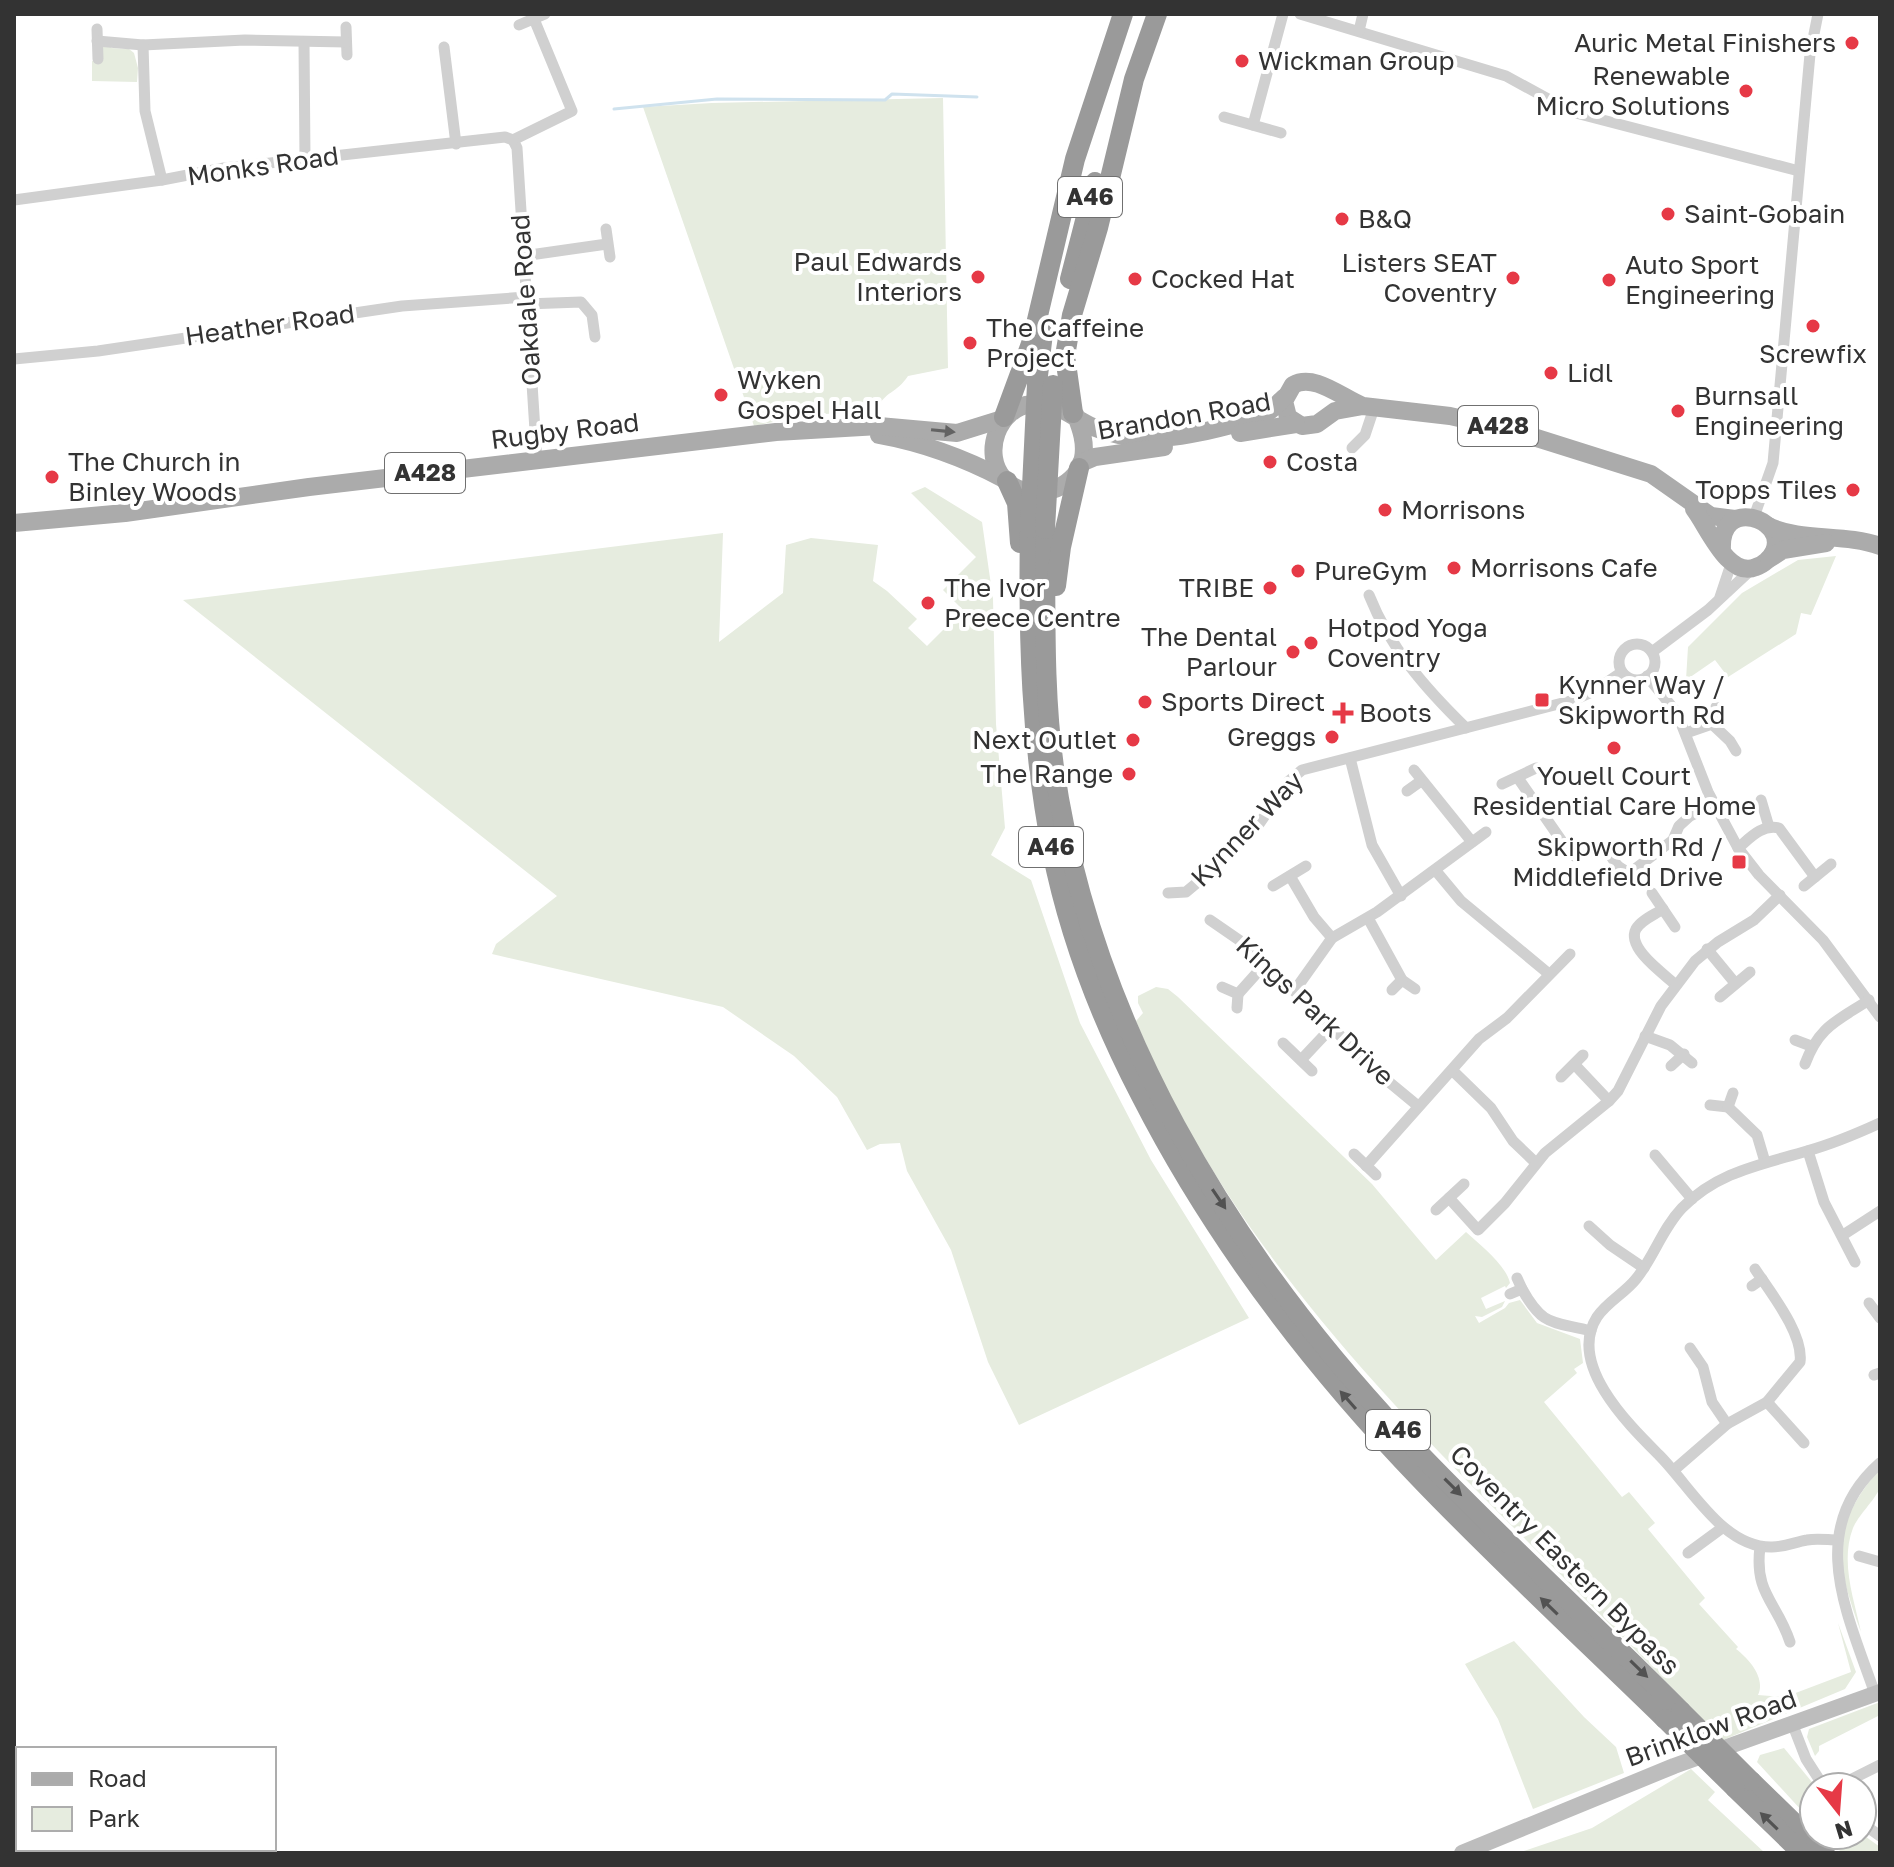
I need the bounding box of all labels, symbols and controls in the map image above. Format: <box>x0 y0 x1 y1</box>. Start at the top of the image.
place label: Auric Metal Finishers <box>1574 27 1836 58</box>
marker: Auric Metal Finishers <box>1843 34 1861 52</box>
place label: Wickman Group <box>1258 45 1455 76</box>
marker: Wickman Group <box>1233 52 1251 70</box>
place label: Renewable Micro Solutions <box>1535 60 1730 121</box>
marker: Renewable Micro Solutions <box>1737 82 1755 100</box>
street label: Monks Road <box>185 140 341 191</box>
road number: A46 <box>1058 177 1122 217</box>
place label: Saint-Gobain <box>1684 198 1845 229</box>
place label: B&Q <box>1358 203 1412 234</box>
marker: Saint-Gobain <box>1659 205 1677 223</box>
marker: B&Q <box>1333 210 1351 228</box>
street label: Oakdale Road <box>504 213 547 387</box>
place label: Paul Edwards Interiors <box>794 246 962 307</box>
place label: Listers SEAT Coventry <box>1342 247 1497 308</box>
place label: Auto Sport Engineering <box>1625 249 1775 310</box>
place label: Cocked Hat <box>1151 263 1295 294</box>
marker: Paul Edwards Interiors <box>969 268 987 286</box>
marker: Listers SEAT Coventry <box>1504 269 1522 287</box>
marker: Cocked Hat <box>1126 270 1144 288</box>
marker: Auto Sport Engineering <box>1600 271 1618 289</box>
street label: Heather Road <box>183 297 357 352</box>
place label: The Caffeine Project <box>986 312 1144 373</box>
marker: Screwfix <box>1804 317 1822 335</box>
marker: The Caffeine Project <box>961 334 979 352</box>
place label: Screwfix <box>1759 338 1867 369</box>
place label: Lidl <box>1567 357 1613 388</box>
place label: Wyken Gospel Hall <box>737 364 882 425</box>
marker: Lidl <box>1542 364 1560 382</box>
place label: Burnsall Engineering <box>1694 380 1844 441</box>
street label: Brandon Road <box>1095 385 1273 446</box>
marker: Wyken Gospel Hall <box>712 386 730 404</box>
marker: Burnsall Engineering <box>1669 402 1687 420</box>
street label: Rugby Road <box>489 406 641 455</box>
road number: A428 <box>1458 406 1538 446</box>
one-way arrow <box>931 425 956 438</box>
place label: The Church in Binley Woods <box>68 446 241 507</box>
place label: Costa <box>1286 446 1358 477</box>
road number: A428 <box>385 453 465 493</box>
marker: Costa <box>1261 453 1279 471</box>
marker: The Church in Binley Woods <box>43 468 61 486</box>
place label: Topps Tiles <box>1695 474 1837 505</box>
marker: Topps Tiles <box>1844 481 1862 499</box>
place label: Morrisons <box>1401 494 1525 525</box>
marker: Morrisons <box>1376 501 1394 519</box>
place label: Morrisons Cafe <box>1470 552 1658 583</box>
place label: PureGym <box>1314 555 1428 586</box>
marker: Morrisons Cafe <box>1445 559 1463 577</box>
marker: PureGym <box>1289 562 1307 580</box>
place label: The Ivor Preece Centre <box>944 572 1121 633</box>
place label: TRIBE <box>1179 572 1254 603</box>
marker: TRIBE <box>1261 579 1279 597</box>
marker: The Ivor Preece Centre <box>919 594 937 612</box>
place label: Hotpod Yoga Coventry <box>1327 612 1488 673</box>
place label: The Dental Parlour <box>1141 621 1277 682</box>
marker: Hotpod Yoga Coventry <box>1302 634 1320 652</box>
marker: The Dental Parlour <box>1284 643 1302 661</box>
place label: Kynner Way / Skipworth Rd <box>1558 669 1725 730</box>
place label: Sports Direct <box>1161 686 1325 717</box>
marker: Kynner Way / Skipworth Rd <box>1533 691 1551 709</box>
marker: Sports Direct <box>1136 693 1154 711</box>
place label: Boots <box>1359 697 1432 728</box>
marker: Boots <box>1334 704 1352 722</box>
place label: Greggs <box>1227 721 1316 752</box>
place label: Next Outlet <box>972 724 1117 755</box>
marker: Greggs <box>1323 728 1341 746</box>
marker: Next Outlet <box>1124 731 1142 749</box>
marker: Youell Court Residential Care Home <box>1605 739 1623 757</box>
place label: The Range <box>980 758 1113 789</box>
place label: Youell Court Residential Care Home <box>1472 760 1756 821</box>
street label: Kynner Way <box>1184 764 1309 893</box>
marker: The Range <box>1120 765 1138 783</box>
road number: A46 <box>1019 827 1083 867</box>
place label: Skipworth Rd / Middlefield Drive <box>1512 831 1723 892</box>
marker: Skipworth Rd / Middlefield Drive <box>1730 853 1748 871</box>
street label: Kings Park Drive <box>1230 930 1401 1092</box>
one-way arrow <box>1211 1188 1226 1210</box>
one-way arrow <box>1340 1390 1358 1409</box>
road number: A46 <box>1366 1410 1430 1450</box>
street label: Coventry Eastern Bypass <box>1444 1438 1687 1681</box>
one-way arrow <box>1443 1478 1462 1496</box>
one-way arrow <box>1540 1597 1559 1616</box>
one-way arrow <box>1629 1660 1648 1678</box>
street label: Brinklow Road <box>1621 1682 1801 1773</box>
legend <box>16 1747 276 1851</box>
text: Road <box>88 1763 147 1792</box>
north arrow <box>1798 1771 1878 1851</box>
text: Park <box>88 1803 140 1832</box>
one-way arrow <box>1760 1812 1779 1830</box>
text: N <box>1832 1815 1856 1846</box>

